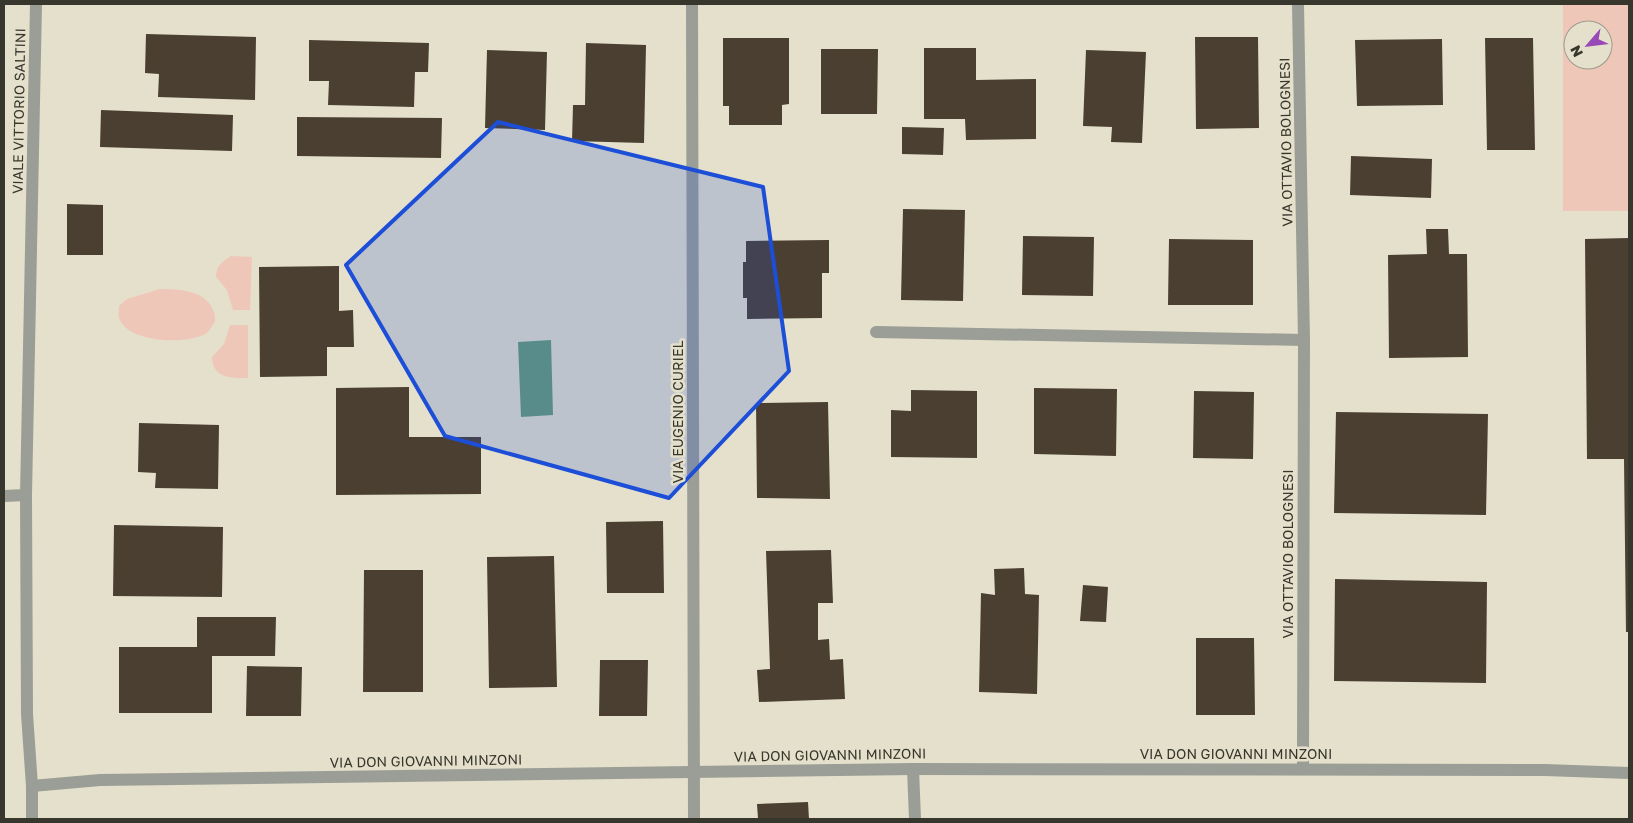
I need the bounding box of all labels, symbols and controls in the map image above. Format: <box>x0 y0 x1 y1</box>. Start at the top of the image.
north arrow <box>1563 20 1613 70</box>
street label: VIALE VITTORIO SALTINI <box>9 28 28 194</box>
text: N <box>1566 43 1586 60</box>
street label: VIA OTTAVIO BOLOGNESI <box>1276 57 1295 227</box>
street label: VIA EUGENIO CURIEL <box>669 341 686 483</box>
street label: VIA OTTAVIO BOLOGNESI <box>1279 469 1296 639</box>
street label: VIA DON GIOVANNI MINZONI <box>733 744 926 765</box>
street label: VIA DON GIOVANNI MINZONI <box>1140 745 1332 762</box>
street label: VIA DON GIOVANNI MINZONI <box>329 750 522 771</box>

